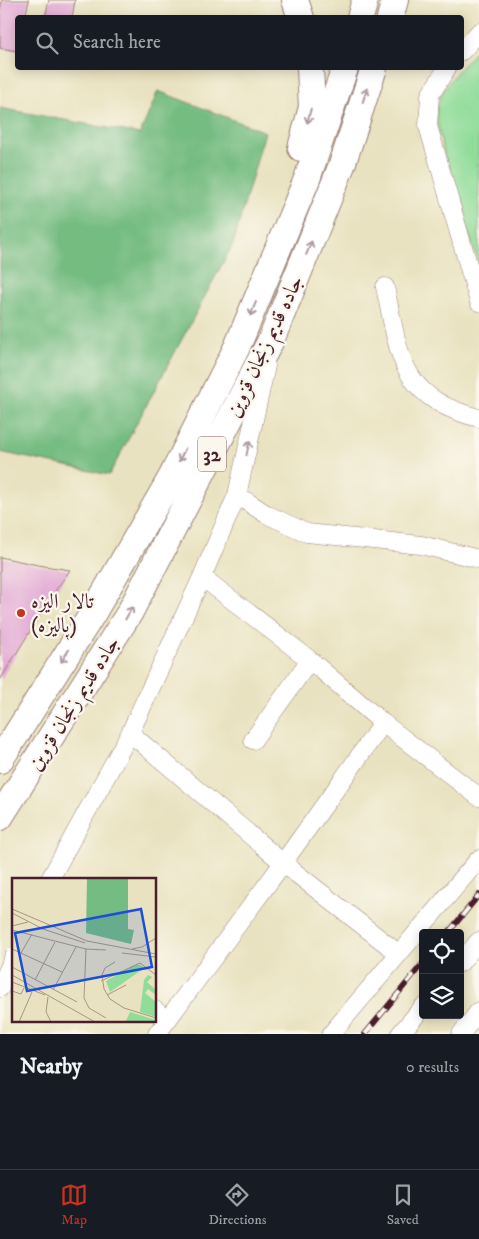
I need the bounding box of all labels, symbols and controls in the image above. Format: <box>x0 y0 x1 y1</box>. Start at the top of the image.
search box <box>15 15 464 70</box>
icon: search <box>33 29 61 57</box>
text: Search here <box>73 31 161 54</box>
one-way arrow <box>360 88 370 104</box>
one-way arrow <box>304 107 314 123</box>
one-way arrow <box>304 241 314 256</box>
street label: جاده قدیم زنجان قزوین <box>221 271 313 423</box>
one-way arrow <box>248 301 258 316</box>
road number: 32 <box>198 436 226 472</box>
one-way arrow <box>243 440 253 456</box>
one-way arrow <box>177 447 186 462</box>
place label: تالار الیزه (پالیزه) <box>31 589 95 640</box>
one-way arrow <box>124 606 134 621</box>
marker: تالار الیزه (پالیزه) <box>15 607 27 619</box>
street label: جاده قدیم زنجان قزوین <box>22 631 129 778</box>
one-way arrow <box>60 649 70 663</box>
inset map <box>12 878 156 1022</box>
map controls <box>419 929 464 1019</box>
button: locate <box>419 929 464 974</box>
button: layers <box>419 974 464 1019</box>
text: Nearby <box>20 1054 82 1080</box>
text: 0 results <box>406 1057 459 1077</box>
tab: Map <box>60 1181 88 1229</box>
tab: Directions <box>208 1181 266 1229</box>
tab: Saved <box>387 1181 419 1229</box>

